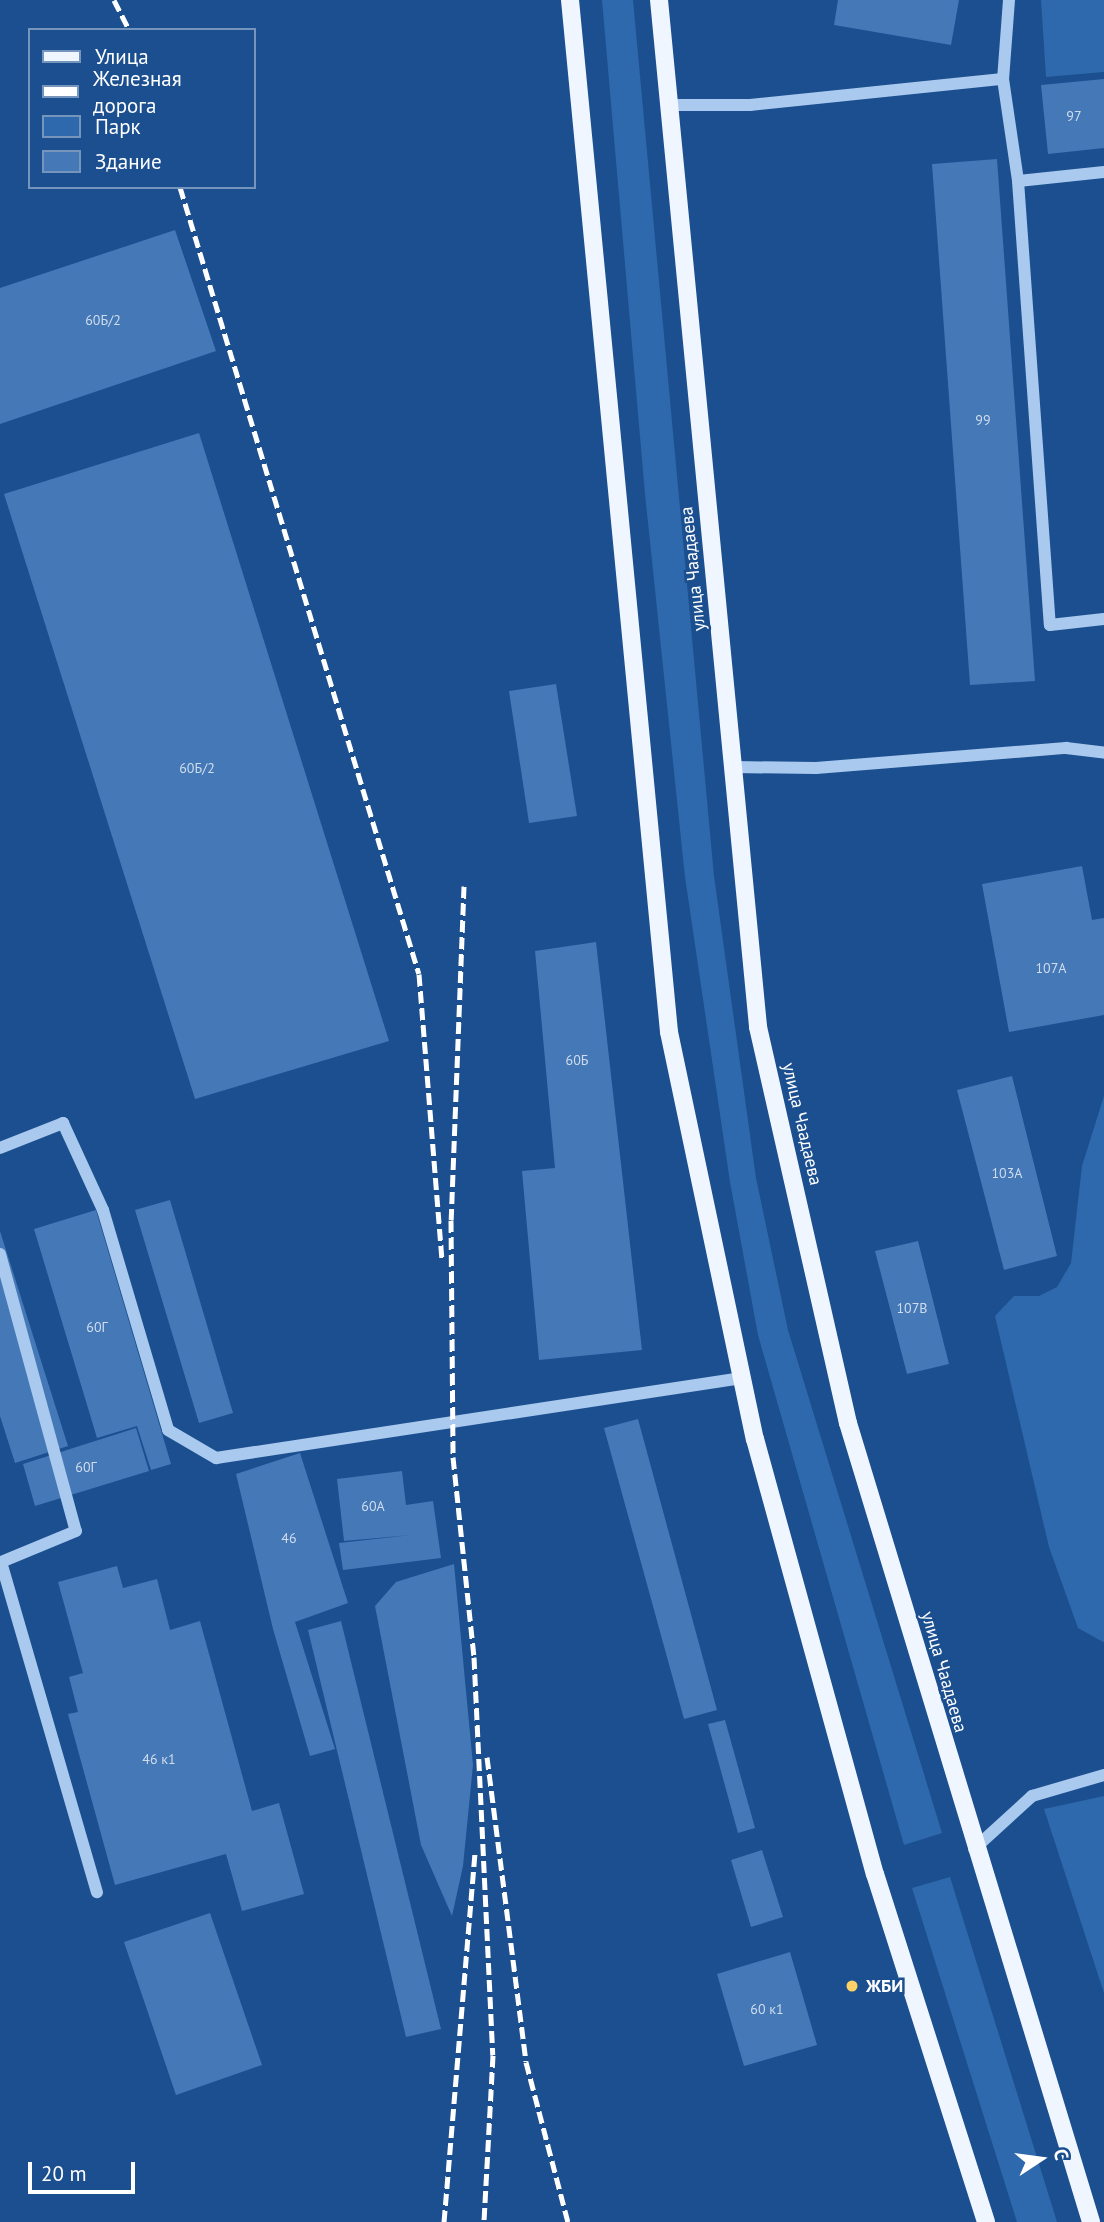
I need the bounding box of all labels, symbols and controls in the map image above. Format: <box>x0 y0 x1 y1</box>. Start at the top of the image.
legend <box>28 28 256 189</box>
text: Улица <box>95 43 149 70</box>
text: Железная дорога <box>93 65 182 119</box>
house number: 97 <box>1066 108 1082 124</box>
text: Парк <box>95 113 141 140</box>
text: Здание <box>95 148 162 175</box>
house number: 60Б/2 <box>85 312 121 328</box>
house number: 99 <box>975 412 991 428</box>
street label: улица Чаадаева <box>676 506 710 632</box>
house number: 60Б/2 <box>179 760 215 776</box>
house number: 107А <box>1035 960 1067 976</box>
house number: 60Б <box>566 1052 588 1068</box>
street label: улица Чаадаева <box>777 1061 827 1187</box>
house number: 103А <box>991 1165 1023 1181</box>
house number: 107В <box>896 1300 928 1316</box>
house number: 60Г <box>86 1319 108 1335</box>
house number: 60Г <box>75 1459 97 1475</box>
house number: 60А <box>361 1498 385 1514</box>
house number: 46 <box>281 1530 297 1546</box>
street label: улица Чаадаева <box>916 1609 972 1735</box>
house number: 46 к1 <box>142 1751 176 1767</box>
place label: ЖБИ <box>866 1975 903 1997</box>
marker: ЖБИ <box>844 1978 860 1994</box>
house number: 60 к1 <box>750 2001 784 2017</box>
north arrow <box>1006 2124 1076 2194</box>
text: С <box>1049 2146 1074 2162</box>
scale bar <box>32 2148 138 2192</box>
text: 20 m <box>41 2160 87 2187</box>

